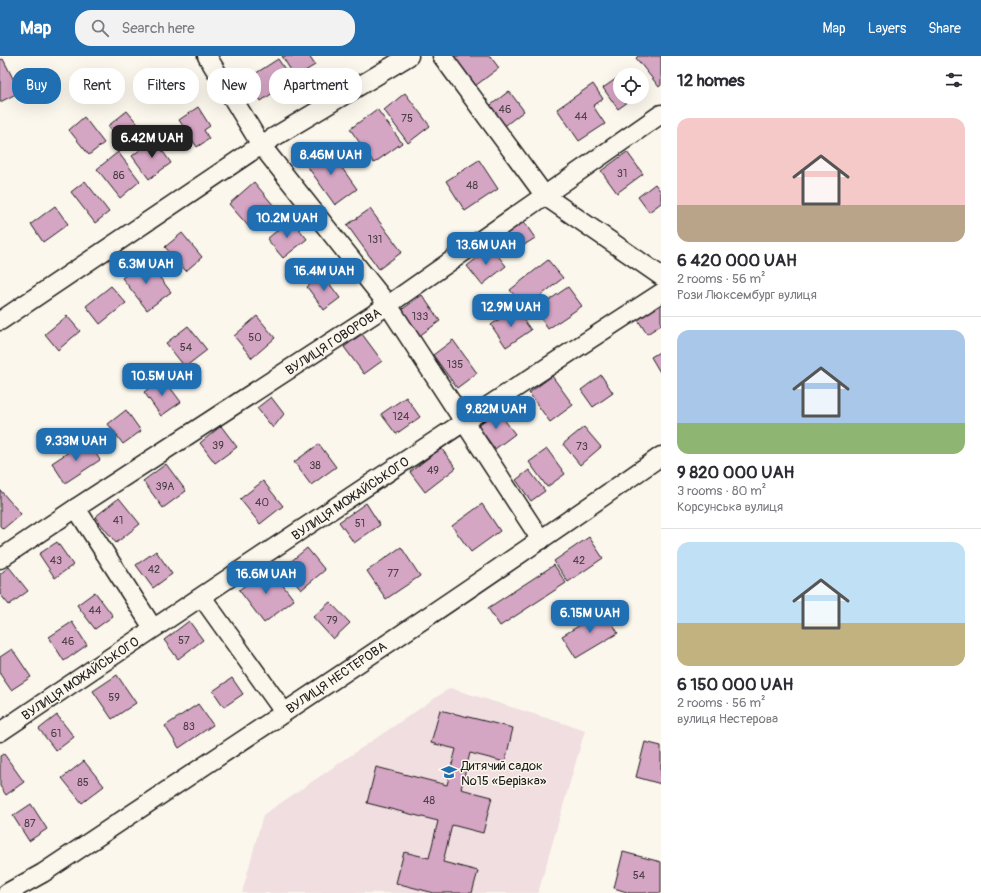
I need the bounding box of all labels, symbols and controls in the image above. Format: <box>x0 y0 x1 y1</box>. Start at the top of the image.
search box <box>75 10 355 46</box>
text: Map <box>20 16 51 40</box>
icon: search <box>89 17 111 39</box>
text: Search here <box>121 19 195 38</box>
text: Map <box>823 20 846 37</box>
text: Layers <box>868 20 906 37</box>
text: Share <box>928 20 961 37</box>
chip: Buy <box>12 68 61 104</box>
chip: Rent <box>69 68 125 104</box>
chip: Filters <box>133 68 199 104</box>
chip: New <box>207 68 261 104</box>
chip: Apartment <box>269 68 362 104</box>
map controls <box>613 68 649 104</box>
button: locate <box>613 68 649 104</box>
icon: filters <box>943 69 965 91</box>
text: 12 homes <box>677 70 745 91</box>
house number: 46 <box>499 103 511 116</box>
house number: 44 <box>575 110 588 123</box>
house number: 75 <box>401 112 413 125</box>
pin: 6.42M UAH <box>106 125 198 159</box>
text: 6.42M UAH <box>121 130 183 146</box>
pin: 8.46M UAH <box>285 142 377 176</box>
icon: home <box>785 144 857 216</box>
text: 8.46M UAH <box>300 147 362 163</box>
house number: 31 <box>617 167 627 180</box>
house number: 86 <box>113 169 125 182</box>
house number: 48 <box>466 179 478 192</box>
pin: 10.2M UAH <box>241 205 333 239</box>
text: 10.2M UAH <box>256 210 318 226</box>
pin: 13.6M UAH <box>440 232 532 266</box>
house number: 131 <box>368 233 382 246</box>
text: 13.6M UAH <box>456 237 516 253</box>
text: 6 420 000 UAH <box>677 250 797 271</box>
pin: 6.3M UAH <box>105 251 187 285</box>
text: 6.3M UAH <box>118 256 174 272</box>
pin: 16.4M UAH <box>278 258 370 292</box>
text: 16.4M UAH <box>294 263 354 279</box>
text: 2 rooms · 56 m² <box>677 271 765 287</box>
text: Рози Люксембург вулиця <box>677 287 817 303</box>
pin: 12.9M UAH <box>465 294 557 328</box>
text: 12.9M UAH <box>481 299 541 315</box>
street label: ВУЛИЦЯ ГОВОРОВА <box>283 305 385 379</box>
house number: 133 <box>412 310 428 323</box>
house number: 50 <box>248 331 262 344</box>
house number: 54 <box>180 341 193 354</box>
icon: home <box>785 356 857 428</box>
house number: 135 <box>447 358 463 371</box>
pin: 10.5M UAH <box>116 363 208 397</box>
text: 10.5M UAH <box>131 368 193 384</box>
pin: 9.82M UAH <box>450 396 542 430</box>
text: 9.82M UAH <box>466 401 526 417</box>
house number: 124 <box>393 410 410 423</box>
pin: 9.33M UAH <box>30 428 122 462</box>
text: 9.33M UAH <box>45 433 107 449</box>
house number: 39 <box>212 439 224 452</box>
house number: 73 <box>576 440 588 453</box>
street label: ВУЛИЦЯ МОЖАЙСЬКОГО <box>289 454 412 544</box>
house number: 38 <box>309 459 321 472</box>
text: 9 820 000 UAH <box>677 462 794 483</box>
house number: 49 <box>427 464 439 477</box>
house number: 39А <box>156 480 174 493</box>
text: 3 rooms · 80 m² <box>677 483 766 499</box>
house number: 40 <box>255 496 269 509</box>
text: Корсунська вулиця <box>677 499 783 515</box>
house number: 41 <box>113 514 123 527</box>
house number: 51 <box>355 517 365 530</box>
house number: 43 <box>50 554 62 567</box>
house number: 42 <box>573 554 585 567</box>
pin: 16.6M UAH <box>220 561 312 595</box>
house number: 42 <box>148 563 160 576</box>
text: 16.6M UAH <box>236 566 296 582</box>
house number: 77 <box>387 567 399 580</box>
icon: home <box>785 568 857 640</box>
pin: 6.15M UAH <box>544 600 636 634</box>
house number: 44 <box>89 604 102 617</box>
text: 6.15M UAH <box>560 605 620 621</box>
house number: 79 <box>326 614 338 627</box>
street label: ВУЛИЦЯ МОЖАЙСЬКОГО <box>19 634 142 724</box>
house number: 57 <box>178 634 190 647</box>
house number: 46 <box>62 635 74 648</box>
street label: ВУЛИЦЯ НЕСТЕРОВА <box>283 638 390 717</box>
text: 6 150 000 UAH <box>677 674 793 695</box>
house number: 59 <box>108 691 120 704</box>
text: 2 rooms · 56 m² <box>677 695 765 711</box>
text: вулиця Нестерова <box>677 711 778 727</box>
house number: 83 <box>183 720 195 733</box>
house number: 61 <box>51 727 61 740</box>
place label: Дитячий садок №15 «Берізка» <box>460 758 547 789</box>
school or university icon: Дитячий садок №15 «Берізка» <box>440 763 458 781</box>
house number: 85 <box>77 776 89 789</box>
house number: 48 <box>423 794 435 807</box>
house number: 87 <box>24 817 36 830</box>
house number: 54 <box>633 869 646 882</box>

